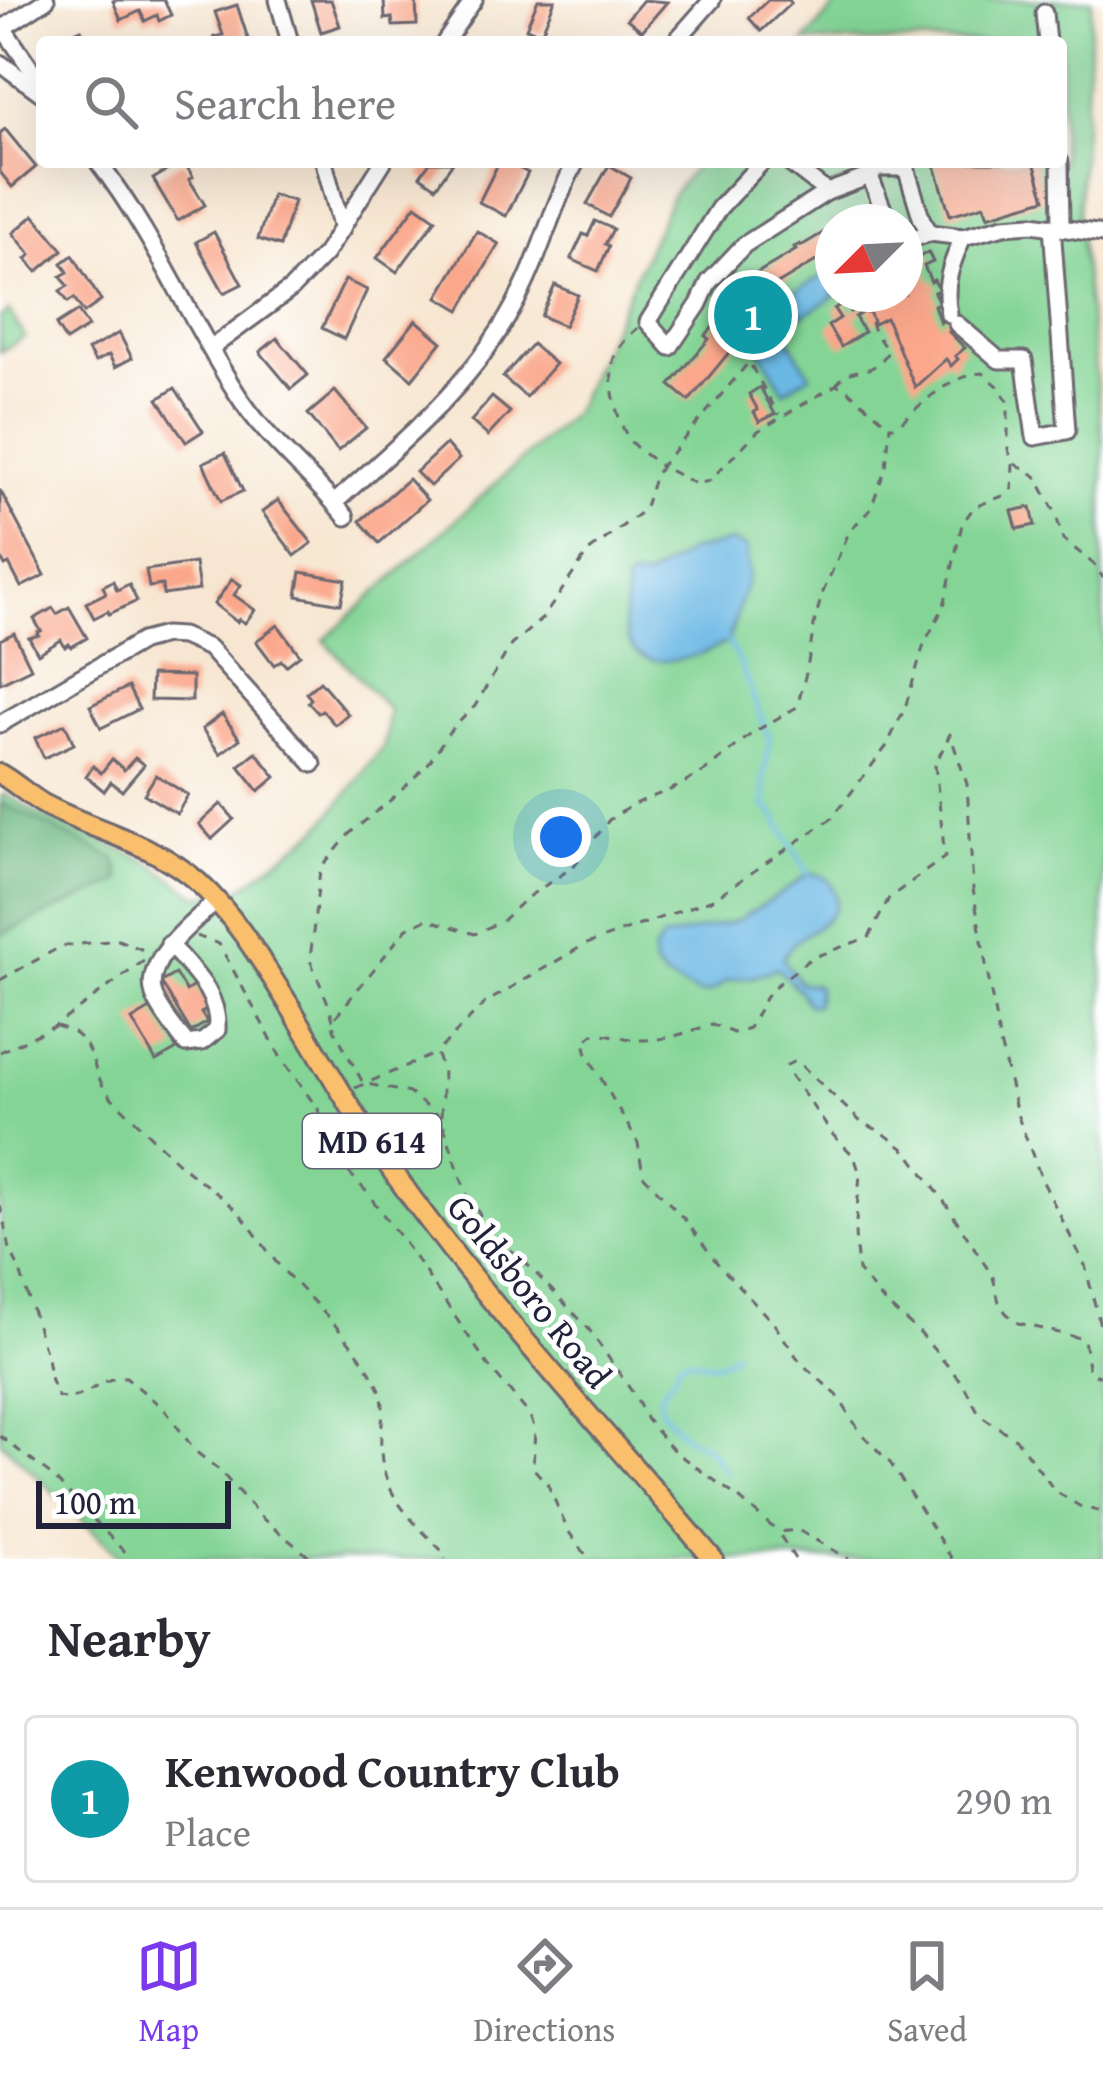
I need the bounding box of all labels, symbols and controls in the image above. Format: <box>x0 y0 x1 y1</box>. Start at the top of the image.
search box <box>36 36 1067 168</box>
icon: search <box>78 69 144 135</box>
text: Search here <box>174 70 396 135</box>
north arrow <box>815 204 923 312</box>
pin: 1 <box>714 270 792 360</box>
your location <box>531 807 591 867</box>
road number: MD 614 <box>303 1114 441 1168</box>
street label: Goldsboro Road <box>435 1182 625 1399</box>
scale bar <box>36 1475 231 1528</box>
text: 100 m <box>54 1478 136 1526</box>
text: Nearby <box>48 1600 211 1675</box>
text: Kenwood Country Club <box>165 1738 620 1803</box>
text: 1 <box>80 1771 100 1828</box>
text: 290 m <box>955 1771 1052 1828</box>
text: Place <box>165 1803 251 1860</box>
tab: Map <box>136 1933 202 2053</box>
tab: Directions <box>474 1933 615 2053</box>
tab: Saved <box>887 1933 967 2053</box>

